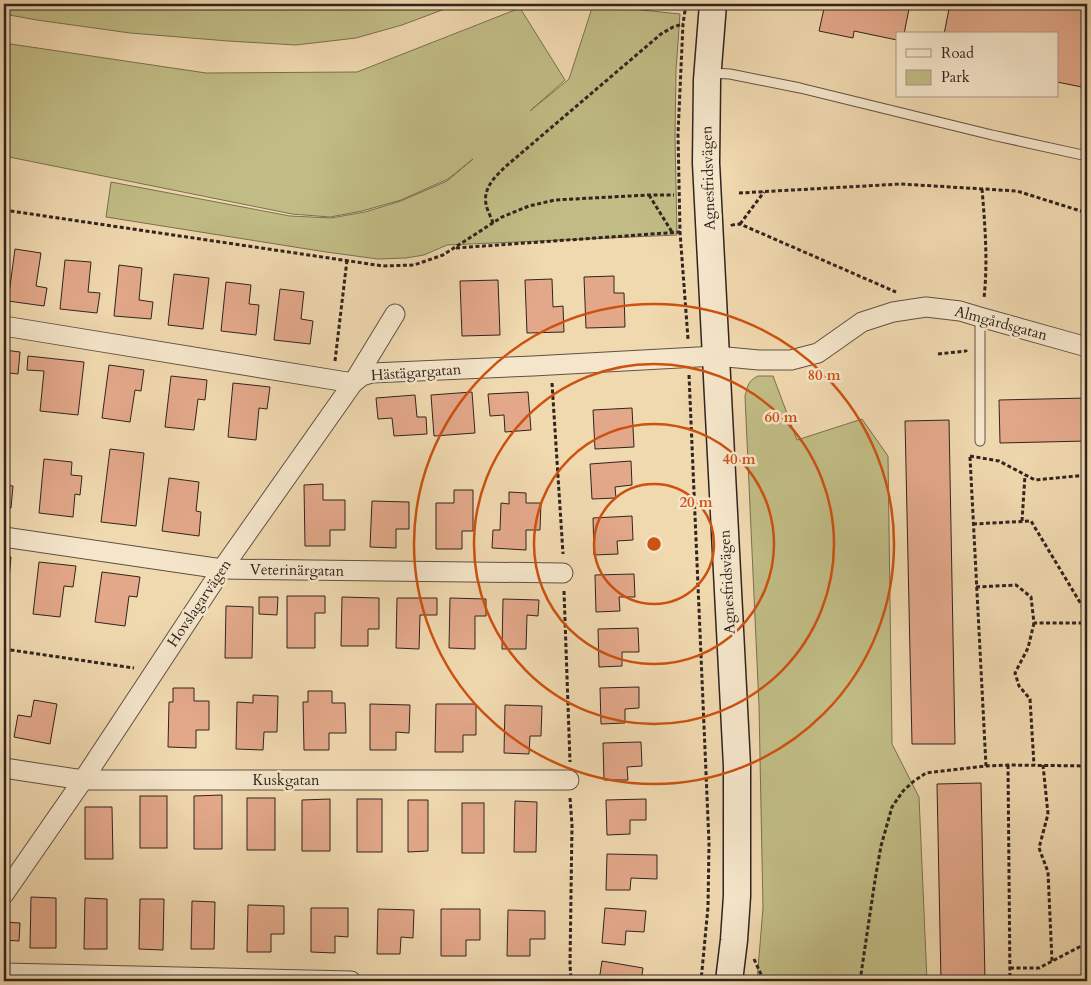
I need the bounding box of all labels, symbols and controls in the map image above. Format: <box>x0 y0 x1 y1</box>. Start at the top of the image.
legend <box>896 32 1058 98</box>
text: Road <box>941 43 974 63</box>
text: Park <box>941 67 970 87</box>
street label: Agnesfridsvägen <box>696 125 720 231</box>
street label: Almgårdsgatan <box>952 301 1050 345</box>
street label: Hästägargatan <box>370 359 462 385</box>
text: 80 m <box>807 365 841 385</box>
text: 60 m <box>764 407 798 427</box>
text: 40 m <box>722 449 756 469</box>
text: 20 m <box>679 492 713 512</box>
street label: Agnesfridsvägen <box>714 529 740 635</box>
centre of rings <box>645 535 663 553</box>
street label: Hovslagarvägen <box>162 555 236 651</box>
street label: Veterinärgatan <box>250 559 345 581</box>
street label: Kuskgatan <box>252 770 320 790</box>

